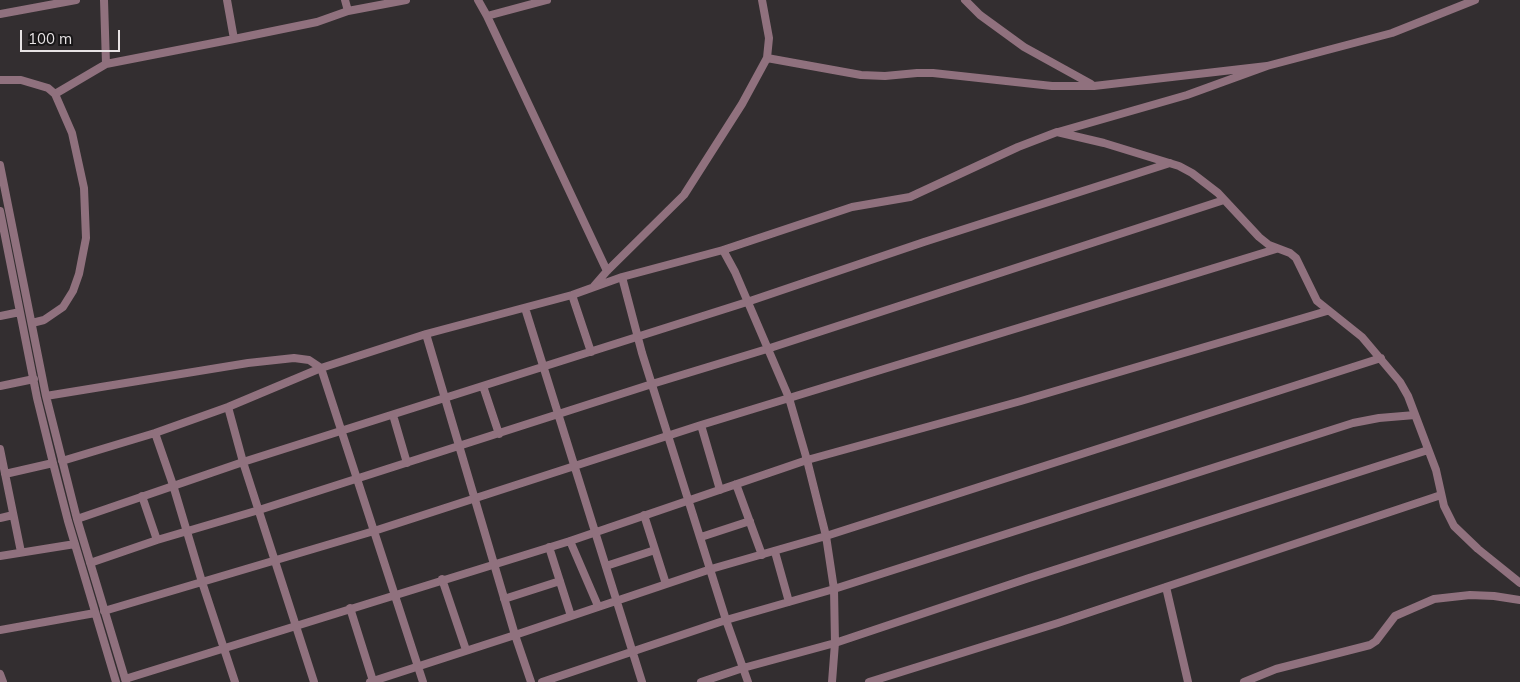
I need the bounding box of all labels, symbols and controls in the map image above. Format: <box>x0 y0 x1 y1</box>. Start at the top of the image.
scale bar <box>22 20 122 52</box>
text: 100 m <box>28 29 72 48</box>

